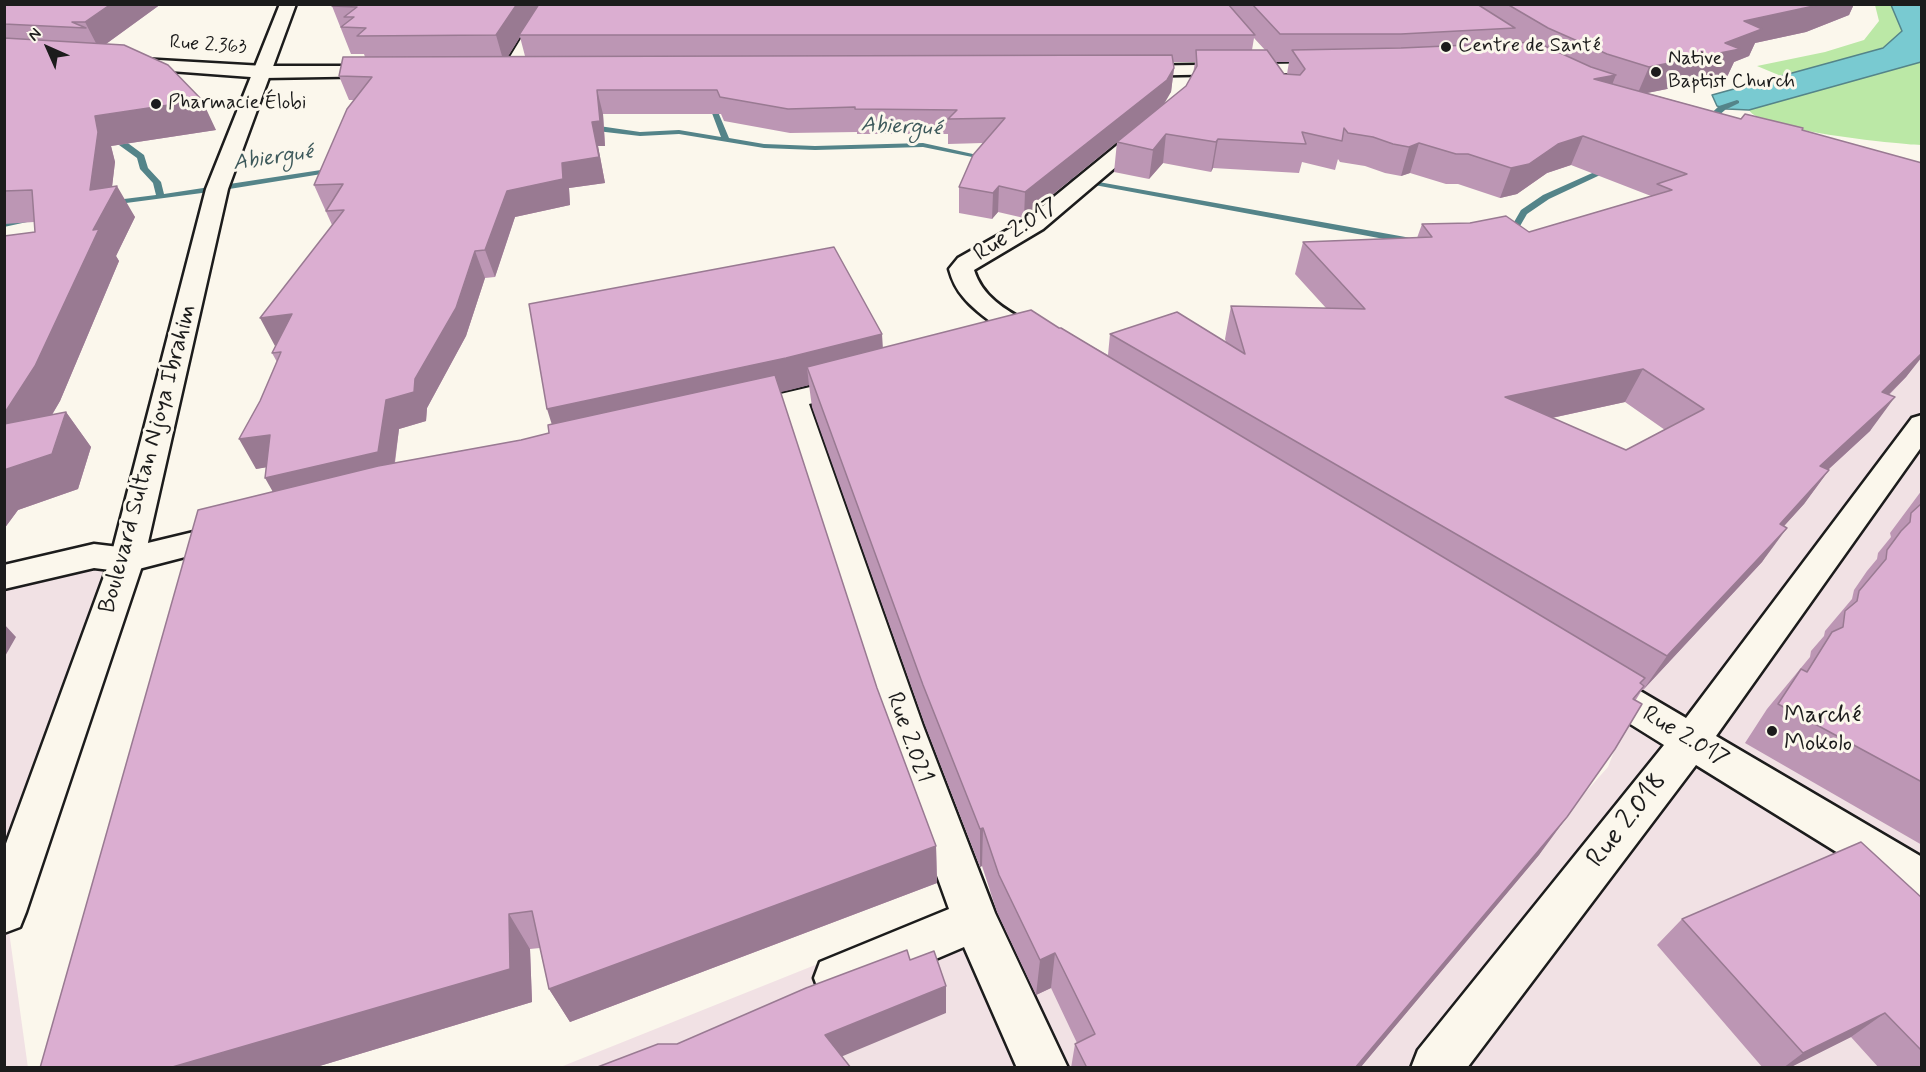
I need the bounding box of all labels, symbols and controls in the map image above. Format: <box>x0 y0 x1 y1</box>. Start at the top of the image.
north arrow <box>18 18 78 78</box>
text: N <box>24 24 46 46</box>
street label: Rue 2.363 <box>169 31 247 61</box>
place label: Centre de Santé <box>1458 35 1601 59</box>
marker: Centre de Santé <box>1439 40 1453 54</box>
place label: Native Baptist Church <box>1668 48 1795 95</box>
marker: Native Baptist Church <box>1649 65 1663 79</box>
place label: Pharmacie Élobi <box>168 92 306 116</box>
marker: Pharmacie Élobi <box>149 97 163 111</box>
water label: Abiergué <box>860 113 942 143</box>
water label: Abiergué <box>231 140 315 178</box>
street label: Rue 2.017 <box>969 193 1065 269</box>
street label: Boulevard Sultan Njoya Ibrahim <box>94 301 204 617</box>
street label: Rue 2.021 <box>878 689 938 787</box>
street label: Rue 2.017 <box>1636 701 1734 775</box>
place label: Marché Mokolo <box>1784 703 1862 759</box>
marker: Marché Mokolo <box>1765 724 1779 738</box>
street label: Rue 2.018 <box>1580 767 1676 875</box>

